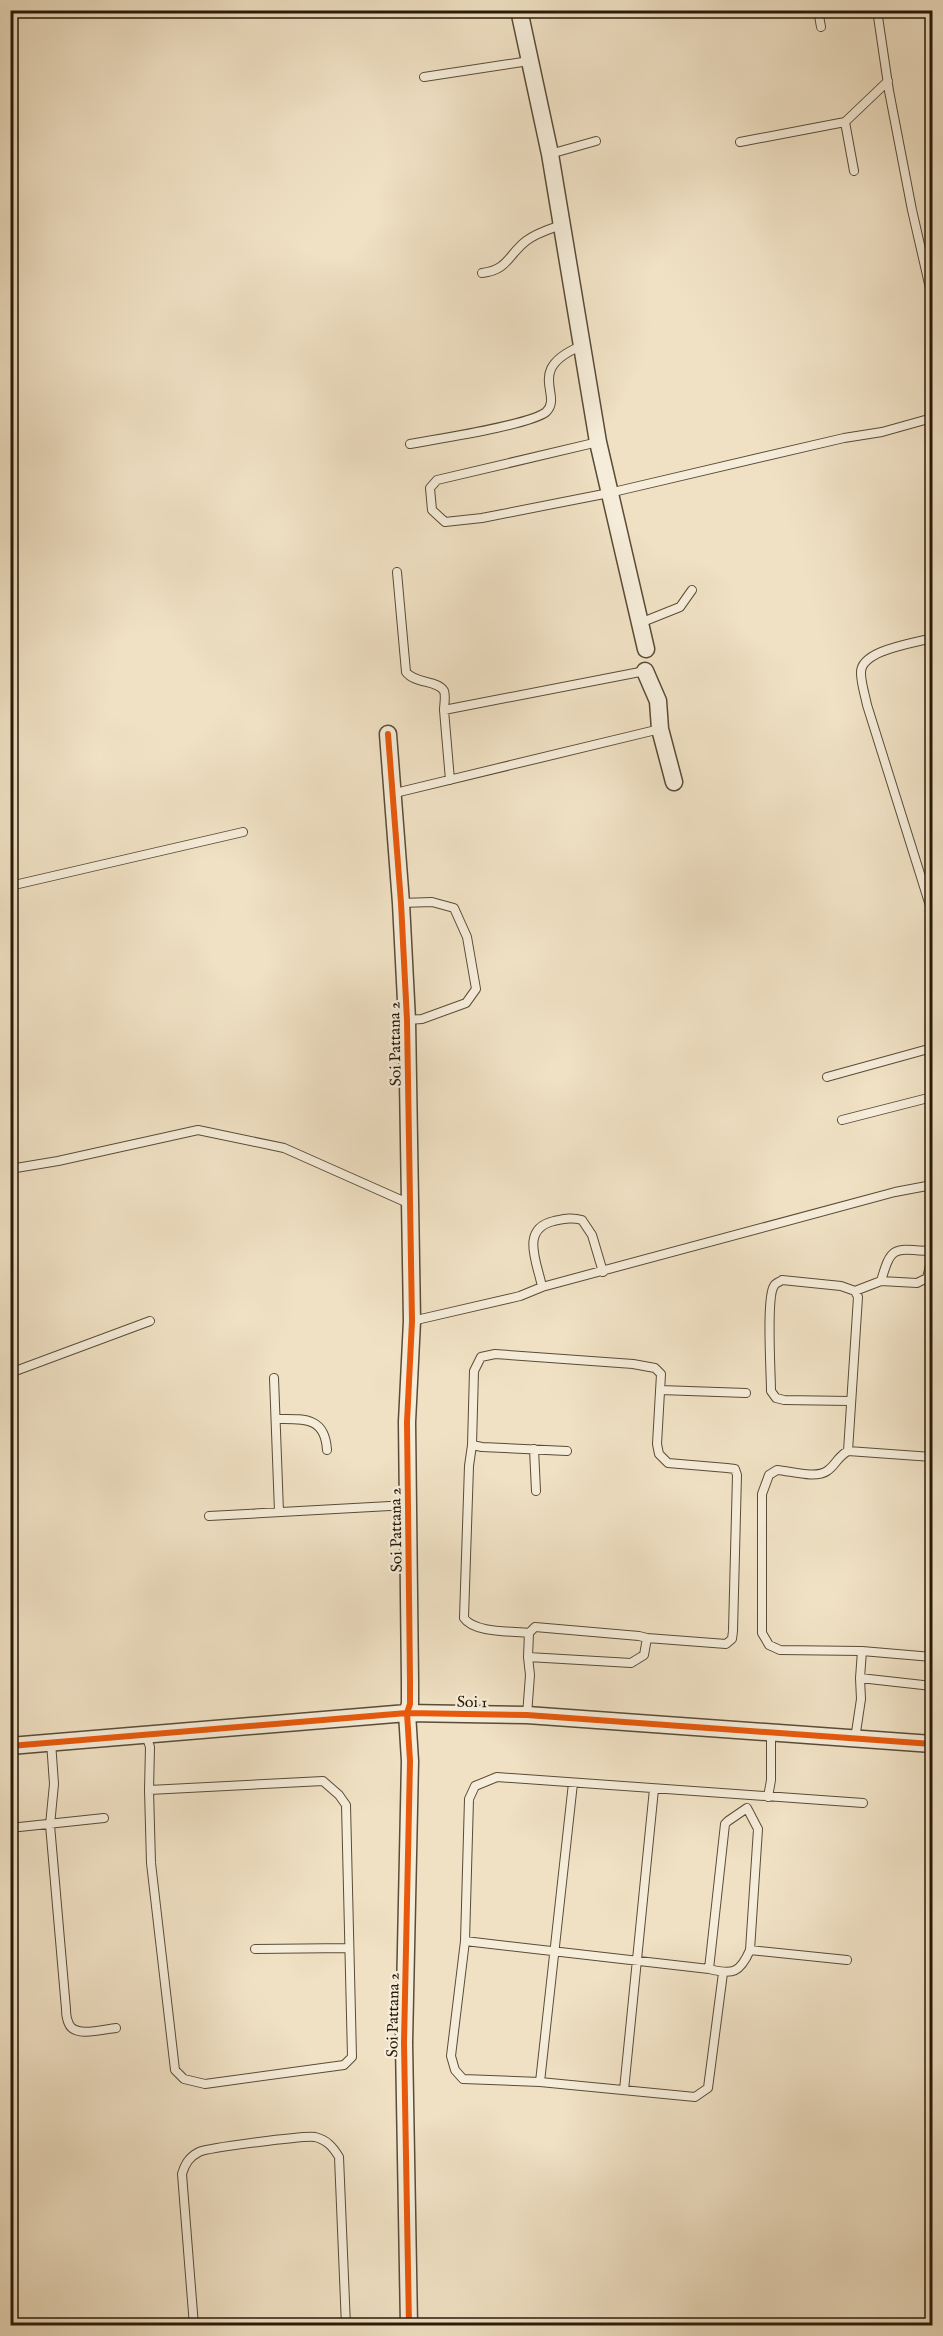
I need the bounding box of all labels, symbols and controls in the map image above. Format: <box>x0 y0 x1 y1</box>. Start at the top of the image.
street label: Soi Pattana 2 <box>385 1001 407 1087</box>
street label: Soi Pattana 2 <box>386 1487 408 1573</box>
street label: Soi 1 <box>457 1693 487 1713</box>
street label: Soi Pattana 2 <box>383 1972 405 2058</box>

